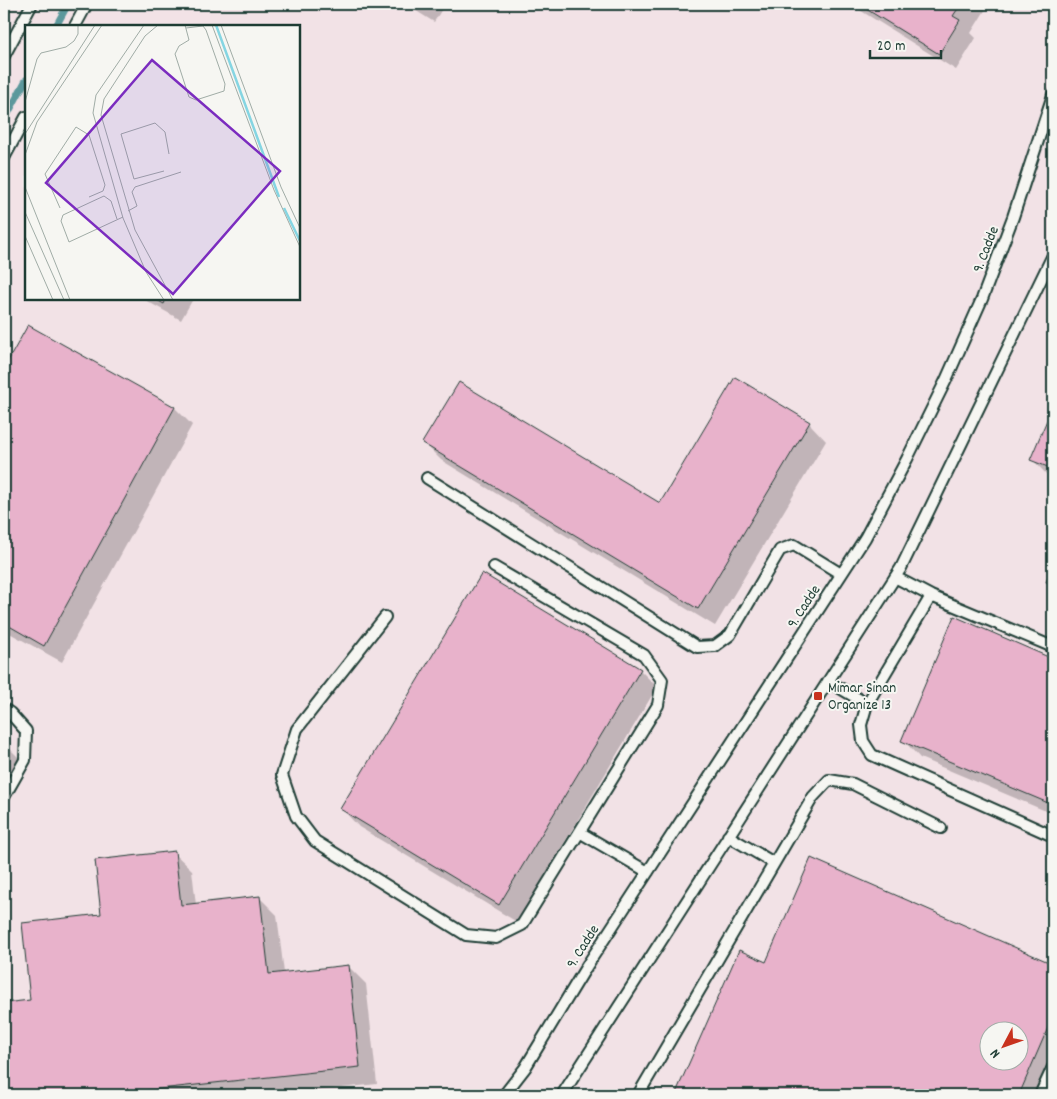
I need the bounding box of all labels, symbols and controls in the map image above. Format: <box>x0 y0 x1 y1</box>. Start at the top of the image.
inset map <box>25 25 300 300</box>
scale bar <box>870 28 941 60</box>
text: 20 m <box>877 36 905 58</box>
street label: 9. Cadde <box>968 223 1006 276</box>
street label: 9. Cadde <box>782 581 827 633</box>
place label: Mimar Sinan Organize 13 <box>828 678 896 717</box>
marker: Mimar Sinan Organize 13 <box>812 690 824 702</box>
street label: 9. Cadde <box>562 921 606 973</box>
north arrow <box>980 1022 1030 1072</box>
text: N <box>986 1044 1006 1062</box>

